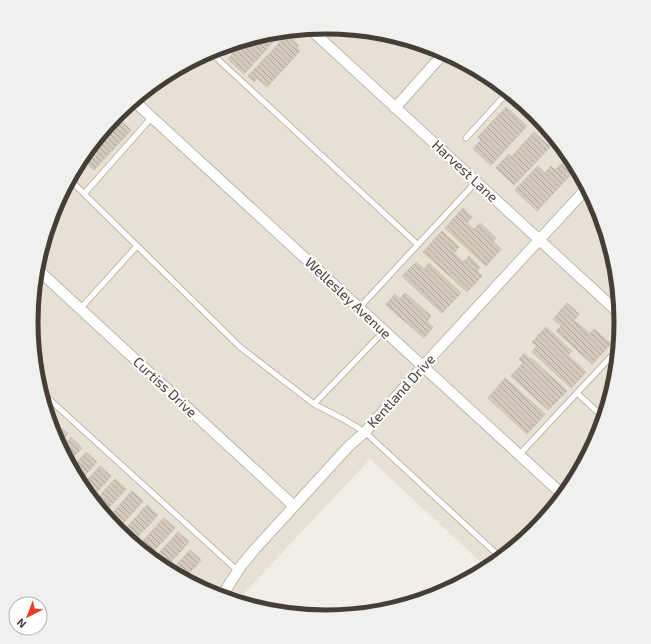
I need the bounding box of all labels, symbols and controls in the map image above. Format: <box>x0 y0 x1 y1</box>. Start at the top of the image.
street label: Harvest Lane <box>429 136 502 205</box>
street label: Wellesley Avenue <box>302 253 395 342</box>
street label: Kentland Drive <box>363 350 438 431</box>
street label: Curtiss Drive <box>130 353 201 420</box>
north arrow <box>8 596 48 636</box>
text: N <box>14 616 28 631</box>

